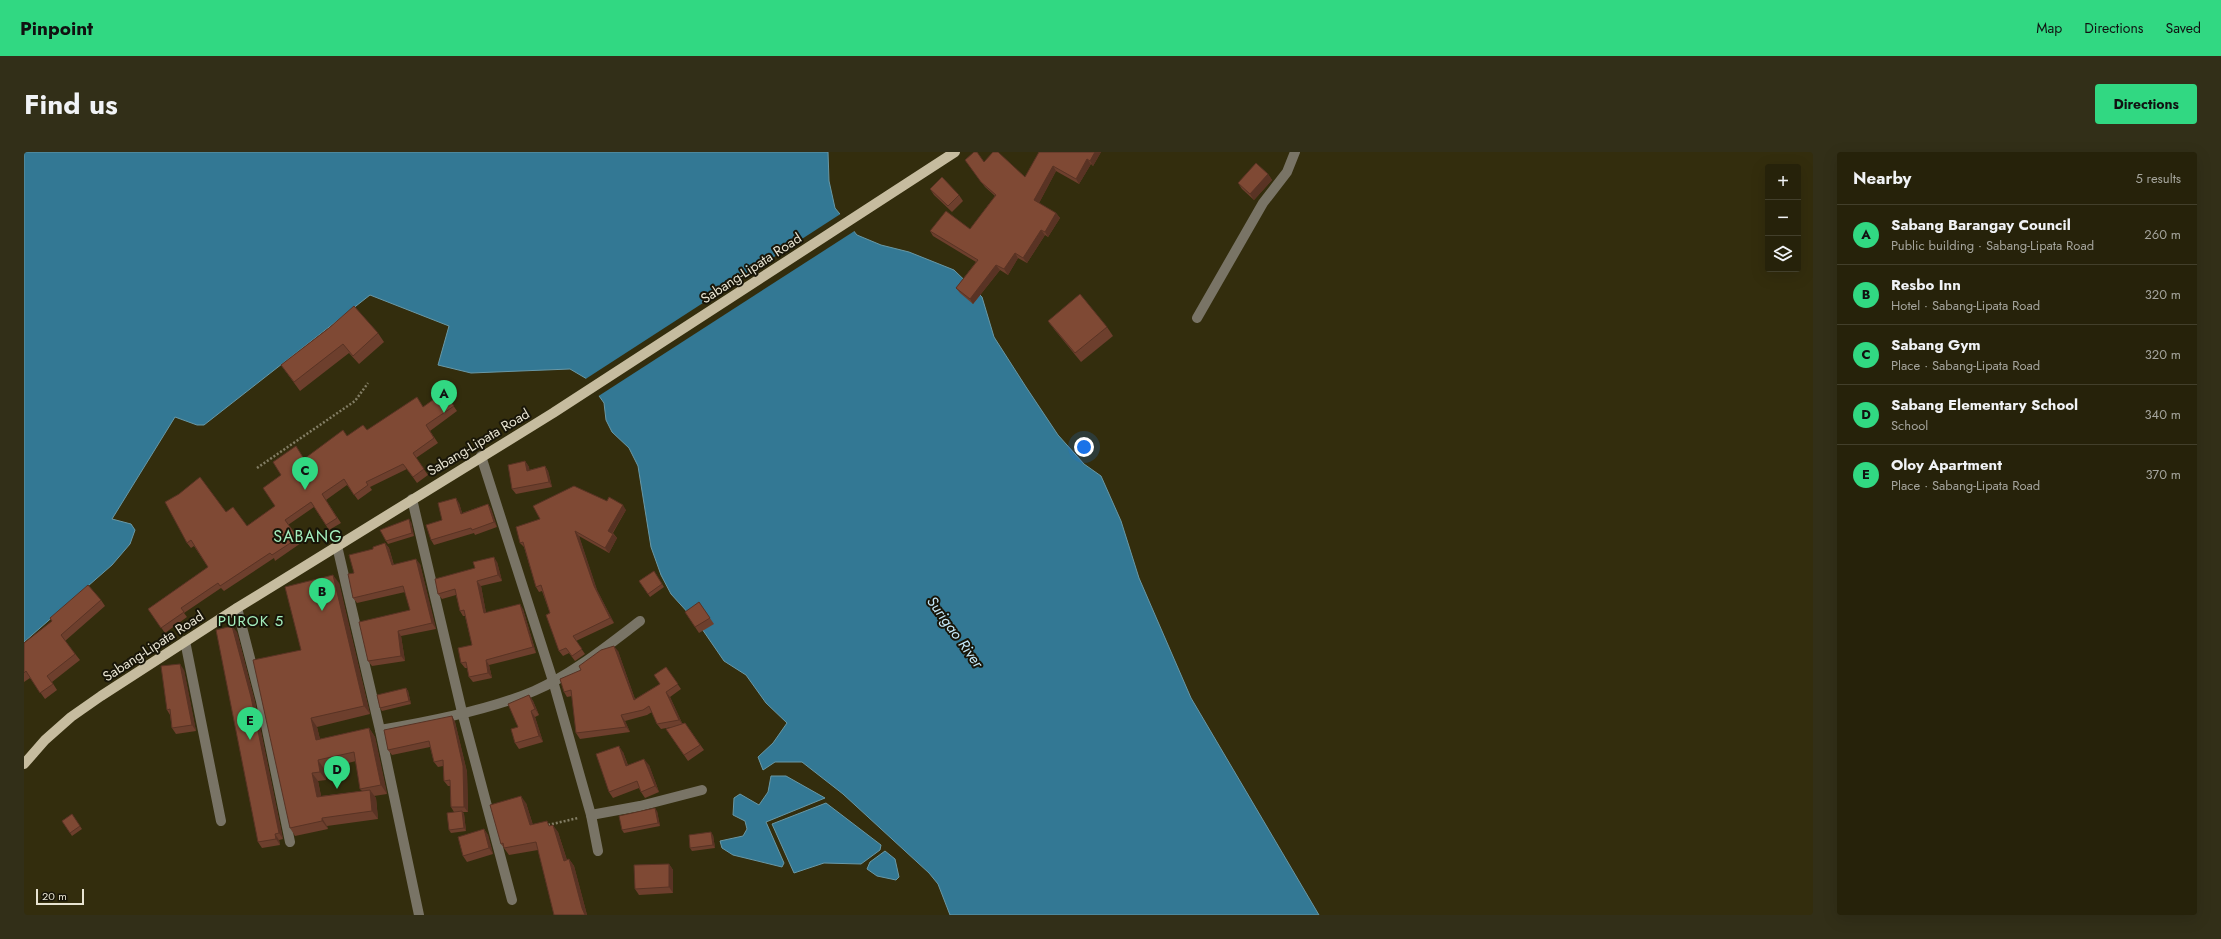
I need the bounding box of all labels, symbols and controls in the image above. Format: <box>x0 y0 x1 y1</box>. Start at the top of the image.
text: Pinpoint <box>20 15 93 42</box>
text: Map <box>2036 18 2062 38</box>
text: Directions <box>2084 18 2144 38</box>
text: Saved <box>2166 18 2201 38</box>
text: Find us <box>24 84 118 125</box>
button: Directions <box>2095 84 2197 124</box>
map controls <box>1765 164 1801 272</box>
button: + <box>1765 164 1801 200</box>
text: Nearby <box>1853 166 1911 190</box>
text: 5 results <box>2135 169 2181 188</box>
button: − <box>1765 200 1801 236</box>
text: Sabang Barangay Council <box>1891 214 2071 236</box>
text: A <box>1861 225 1871 244</box>
text: 260 m <box>2144 225 2181 244</box>
street label: Sabang-Lipata Road <box>697 228 805 308</box>
button: layers <box>1765 236 1801 272</box>
text: Public building · Sabang-Lipata Road <box>1891 236 2094 255</box>
text: Resbo Inn <box>1891 274 1961 296</box>
text: B <box>1862 285 1870 304</box>
text: 320 m <box>2145 285 2181 304</box>
text: Hotel · Sabang-Lipata Road <box>1891 296 2040 315</box>
text: Sabang Gym <box>1891 334 1981 356</box>
text: C <box>1861 345 1871 364</box>
text: 320 m <box>2145 345 2181 364</box>
text: Place · Sabang-Lipata Road <box>1891 356 2040 375</box>
pin: A <box>431 380 457 413</box>
text: Sabang Elementary School <box>1891 394 2078 416</box>
street label: Sabang-Lipata Road <box>423 403 533 481</box>
text: D <box>1861 405 1871 424</box>
text: 340 m <box>2144 405 2181 424</box>
text: School <box>1891 416 1928 435</box>
your location <box>1074 437 1094 457</box>
text: Oloy Apartment <box>1891 454 2002 476</box>
pin: C <box>292 457 318 490</box>
text: E <box>1862 465 1870 484</box>
text: 370 m <box>2145 465 2181 484</box>
text: Place · Sabang-Lipata Road <box>1891 476 2040 495</box>
district label: SABANG <box>273 525 343 548</box>
pin: B <box>309 578 335 611</box>
water label: Surigao River <box>921 592 989 673</box>
street label: Sabang-Lipata Road <box>99 606 207 686</box>
district label: PUROK 5 <box>218 610 284 632</box>
pin: E <box>237 707 263 740</box>
pin: D <box>324 756 350 789</box>
scale bar <box>36 887 84 906</box>
text: 20 m <box>42 888 67 904</box>

